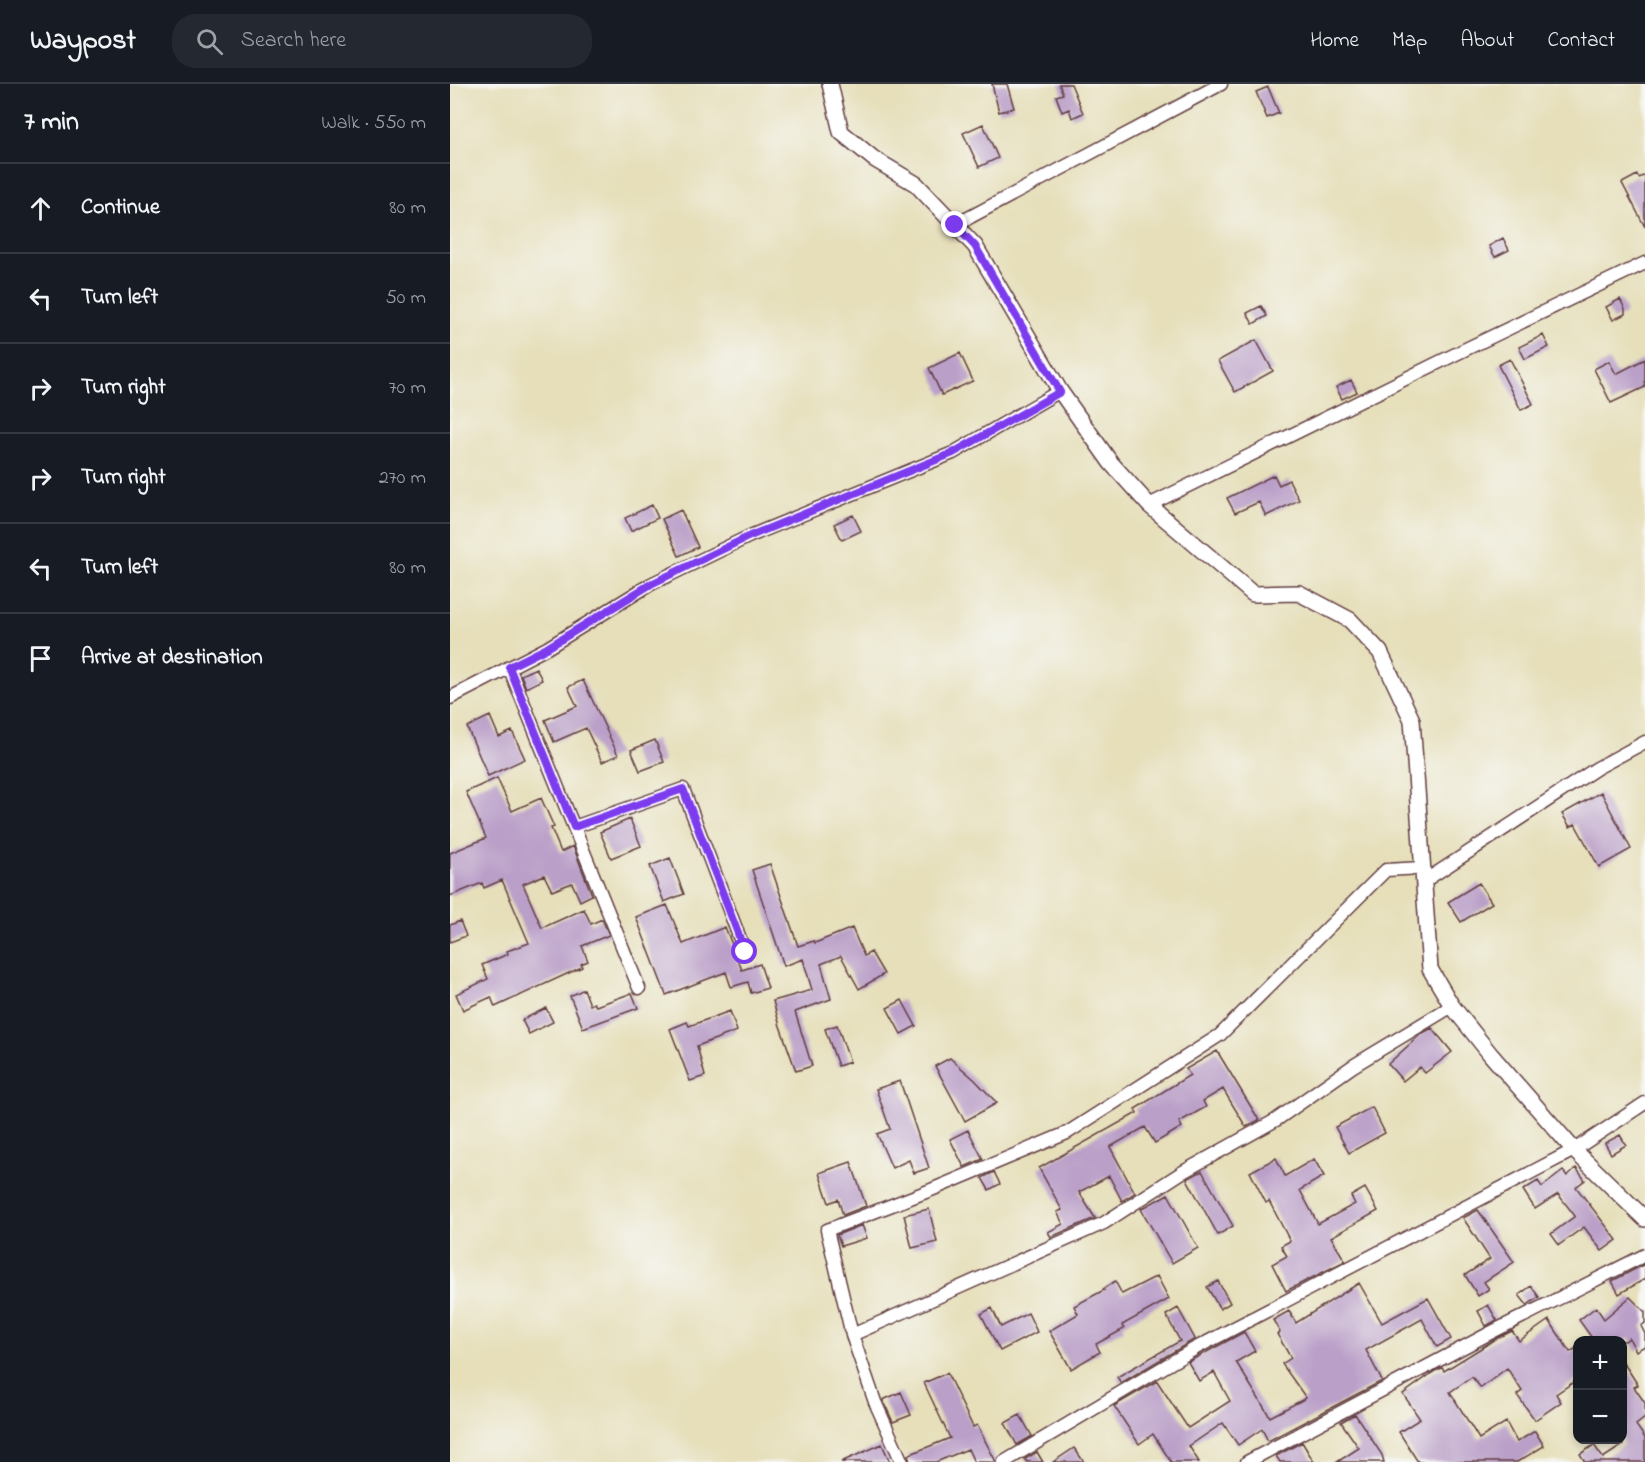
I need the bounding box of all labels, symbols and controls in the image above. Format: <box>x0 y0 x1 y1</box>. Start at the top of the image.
search box <box>172 14 592 68</box>
text: Waypost <box>30 21 136 62</box>
icon: search <box>193 25 226 58</box>
text: Search here <box>241 25 346 57</box>
text: Home <box>1310 26 1359 56</box>
text: Map <box>1392 26 1427 56</box>
text: About <box>1460 26 1514 56</box>
text: Contact <box>1547 26 1615 56</box>
text: 7 min <box>24 104 79 142</box>
text: Walk · 550 m <box>321 109 426 138</box>
icon: ahead <box>24 192 57 225</box>
text: Continue <box>81 192 160 224</box>
text: 80 m <box>389 194 426 223</box>
route end <box>941 211 967 237</box>
icon: left <box>24 282 57 315</box>
text: Turn left <box>81 282 158 314</box>
text: 50 m <box>385 284 426 313</box>
icon: right <box>24 372 57 405</box>
text: Turn right <box>81 372 166 404</box>
text: 70 m <box>389 374 426 403</box>
icon: right <box>24 462 57 495</box>
text: Turn right <box>81 462 166 494</box>
text: 270 m <box>379 464 426 493</box>
icon: left <box>24 552 57 585</box>
text: Turn left <box>81 552 158 584</box>
text: 80 m <box>389 554 426 583</box>
icon: arrive <box>24 642 57 675</box>
text: Arrive at destination <box>81 642 263 674</box>
route start <box>731 938 757 964</box>
map controls <box>1573 1336 1627 1444</box>
button: + <box>1573 1336 1627 1390</box>
button: − <box>1573 1390 1627 1444</box>

